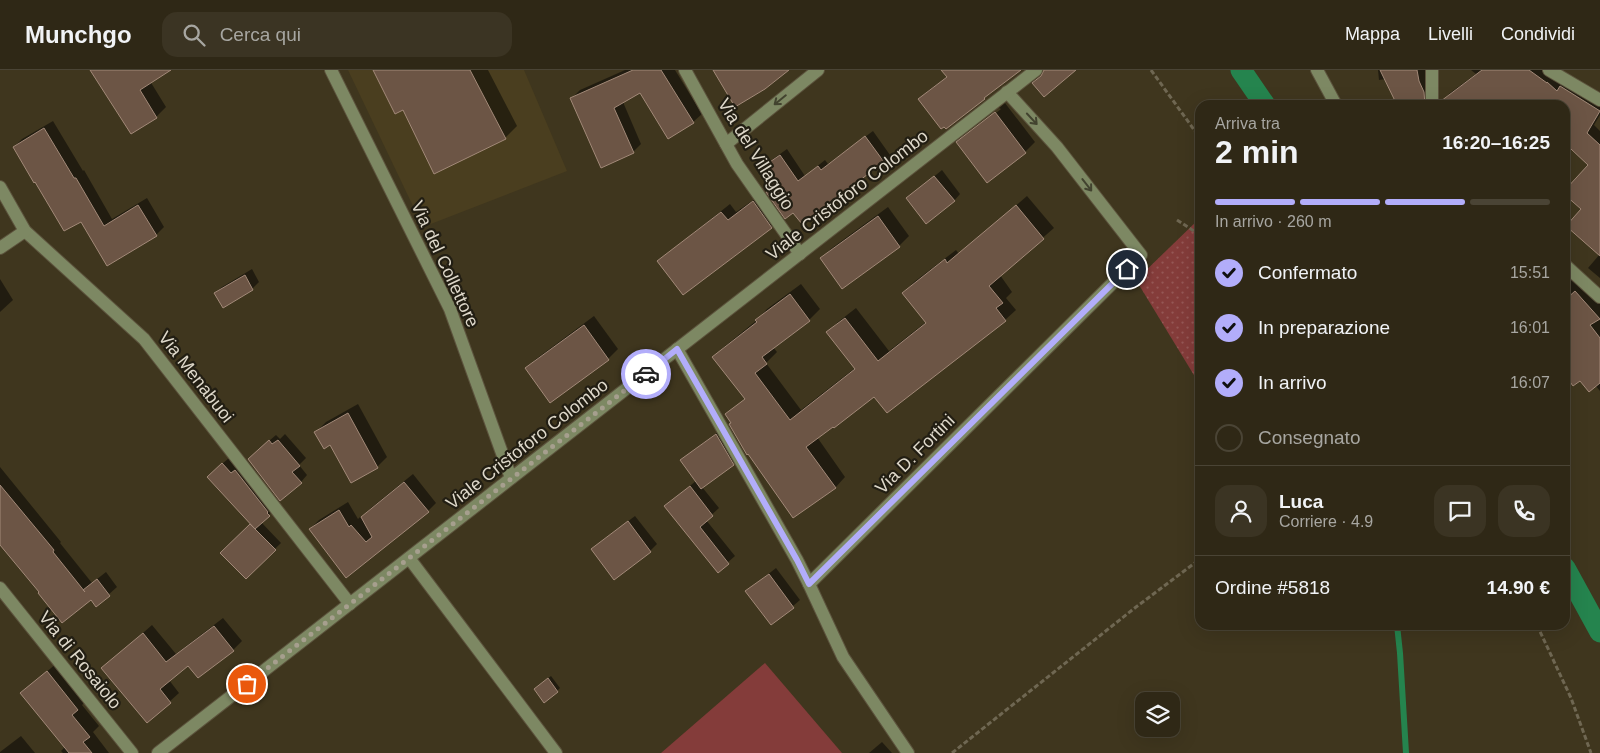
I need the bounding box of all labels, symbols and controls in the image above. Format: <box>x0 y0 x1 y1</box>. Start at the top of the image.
search box <box>162 12 512 57</box>
text: Munchgo <box>25 21 132 48</box>
icon: search <box>180 21 208 49</box>
text: Cerca qui <box>220 24 301 45</box>
text: Mappa <box>1345 24 1400 44</box>
text: Livelli <box>1428 24 1473 44</box>
text: Condividi <box>1501 24 1575 44</box>
street label: Via del Villaggio <box>714 95 798 213</box>
one-way arrow <box>774 95 787 106</box>
one-way arrow <box>1026 113 1038 126</box>
text: Arriva tra <box>1215 115 1280 132</box>
street label: Viale Cristoforo Colombo <box>762 126 932 264</box>
text: 16:20–16:25 <box>1442 132 1550 153</box>
text: 2 min <box>1215 134 1299 170</box>
one-way arrow <box>1082 178 1092 192</box>
street label: Via del Collettore <box>407 198 483 330</box>
text: In arrivo · 260 m <box>1215 213 1331 230</box>
pin <box>1106 248 1148 290</box>
icon: home <box>1113 255 1141 283</box>
icon: check <box>1215 259 1243 287</box>
text: Confermato <box>1258 262 1357 283</box>
text: 15:51 <box>1510 264 1550 281</box>
icon: check <box>1215 314 1243 342</box>
text: In preparazione <box>1258 317 1390 338</box>
text: 16:01 <box>1510 319 1550 336</box>
street label: Via Menabuoi <box>154 328 238 426</box>
courier <box>621 349 671 399</box>
icon: car <box>632 360 660 388</box>
icon: check <box>1215 369 1243 397</box>
text: In arrivo <box>1258 372 1327 393</box>
text: 16:07 <box>1510 374 1550 391</box>
street label: Viale Cristoforo Colombo <box>442 375 612 513</box>
street label: Via D. Fortini <box>871 410 959 498</box>
text: Consegnato <box>1258 427 1360 448</box>
button: person <box>1215 485 1267 537</box>
button: chat <box>1434 485 1486 537</box>
button: phone <box>1498 485 1550 537</box>
text: Luca <box>1279 491 1323 512</box>
text: Corriere · 4.9 <box>1279 513 1373 530</box>
text: Ordine #5818 <box>1215 577 1330 598</box>
text: 14.90 € <box>1487 577 1550 598</box>
street label: Via di Rosaiolo <box>35 607 125 713</box>
pin <box>226 663 268 705</box>
icon: bag <box>233 670 261 698</box>
map controls <box>1135 692 1180 737</box>
button: layers <box>1135 692 1180 737</box>

